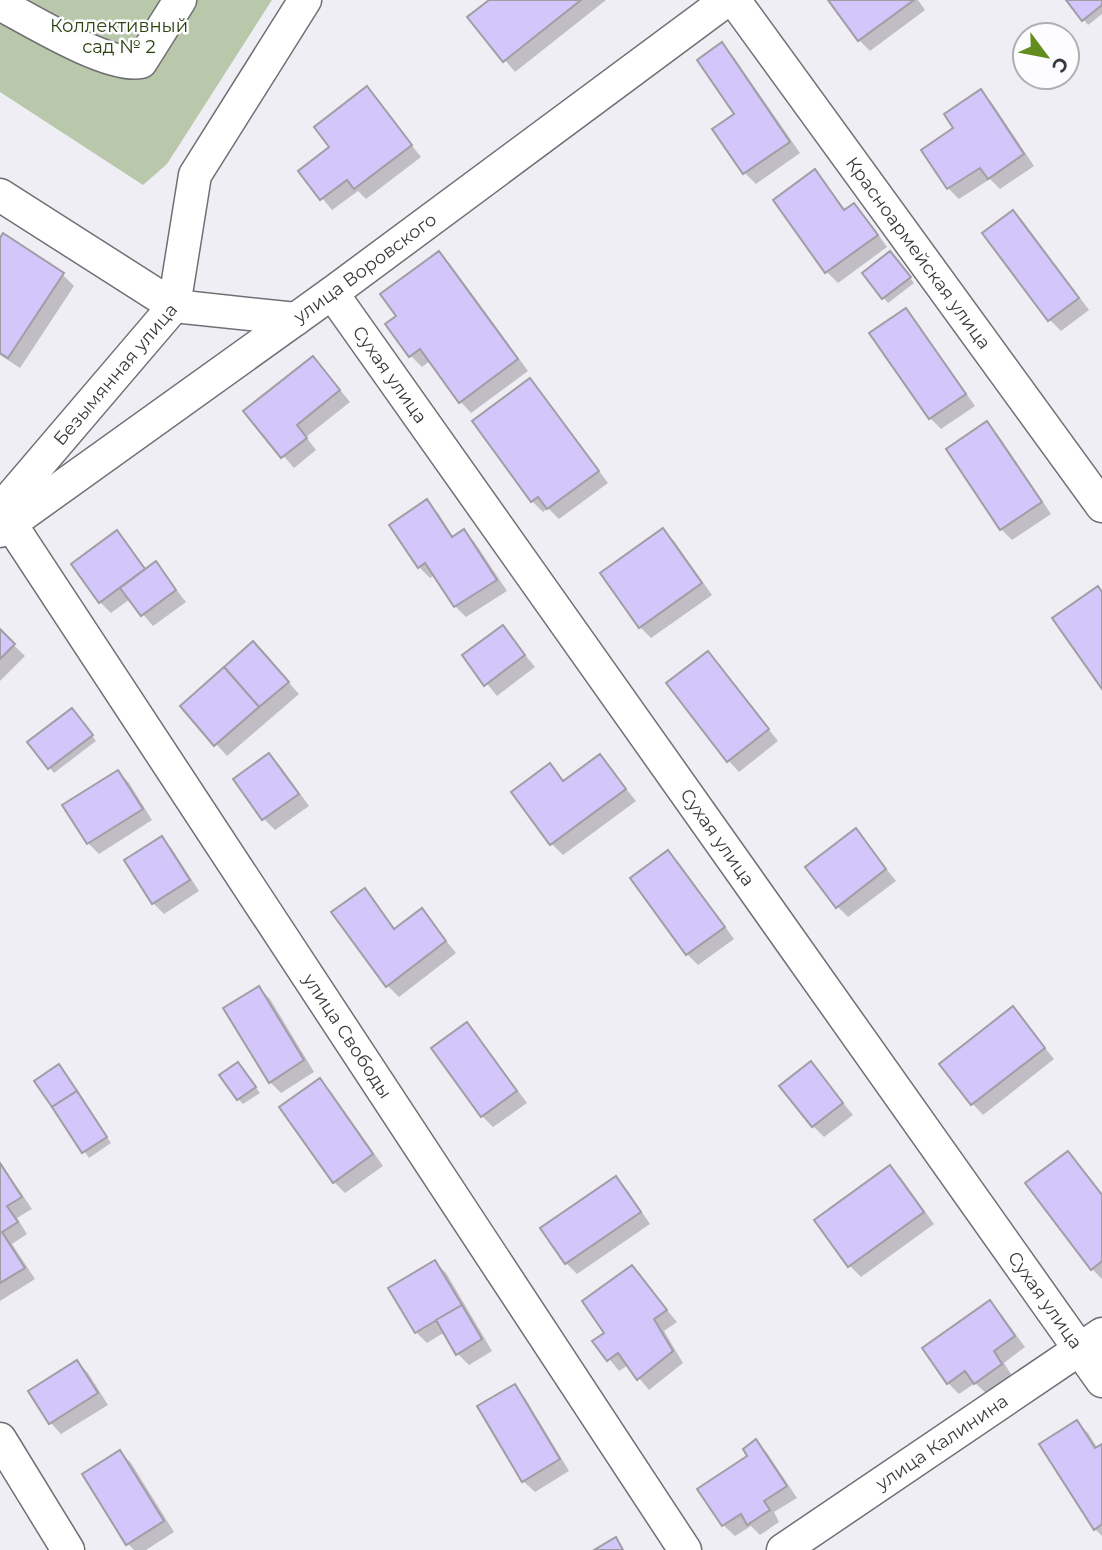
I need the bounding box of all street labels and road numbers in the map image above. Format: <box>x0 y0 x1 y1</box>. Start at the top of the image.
street label: Красноармейская улица <box>841 153 995 354</box>
street label: улица Воровского <box>289 208 441 328</box>
street label: Безымянная улица <box>49 299 182 450</box>
street label: Сухая улица <box>348 322 432 428</box>
street label: Сухая улица <box>675 784 759 890</box>
street label: улица Свободы <box>298 968 396 1103</box>
street label: Сухая улица <box>1003 1247 1087 1353</box>
street label: улица Калинина <box>871 1390 1012 1495</box>

